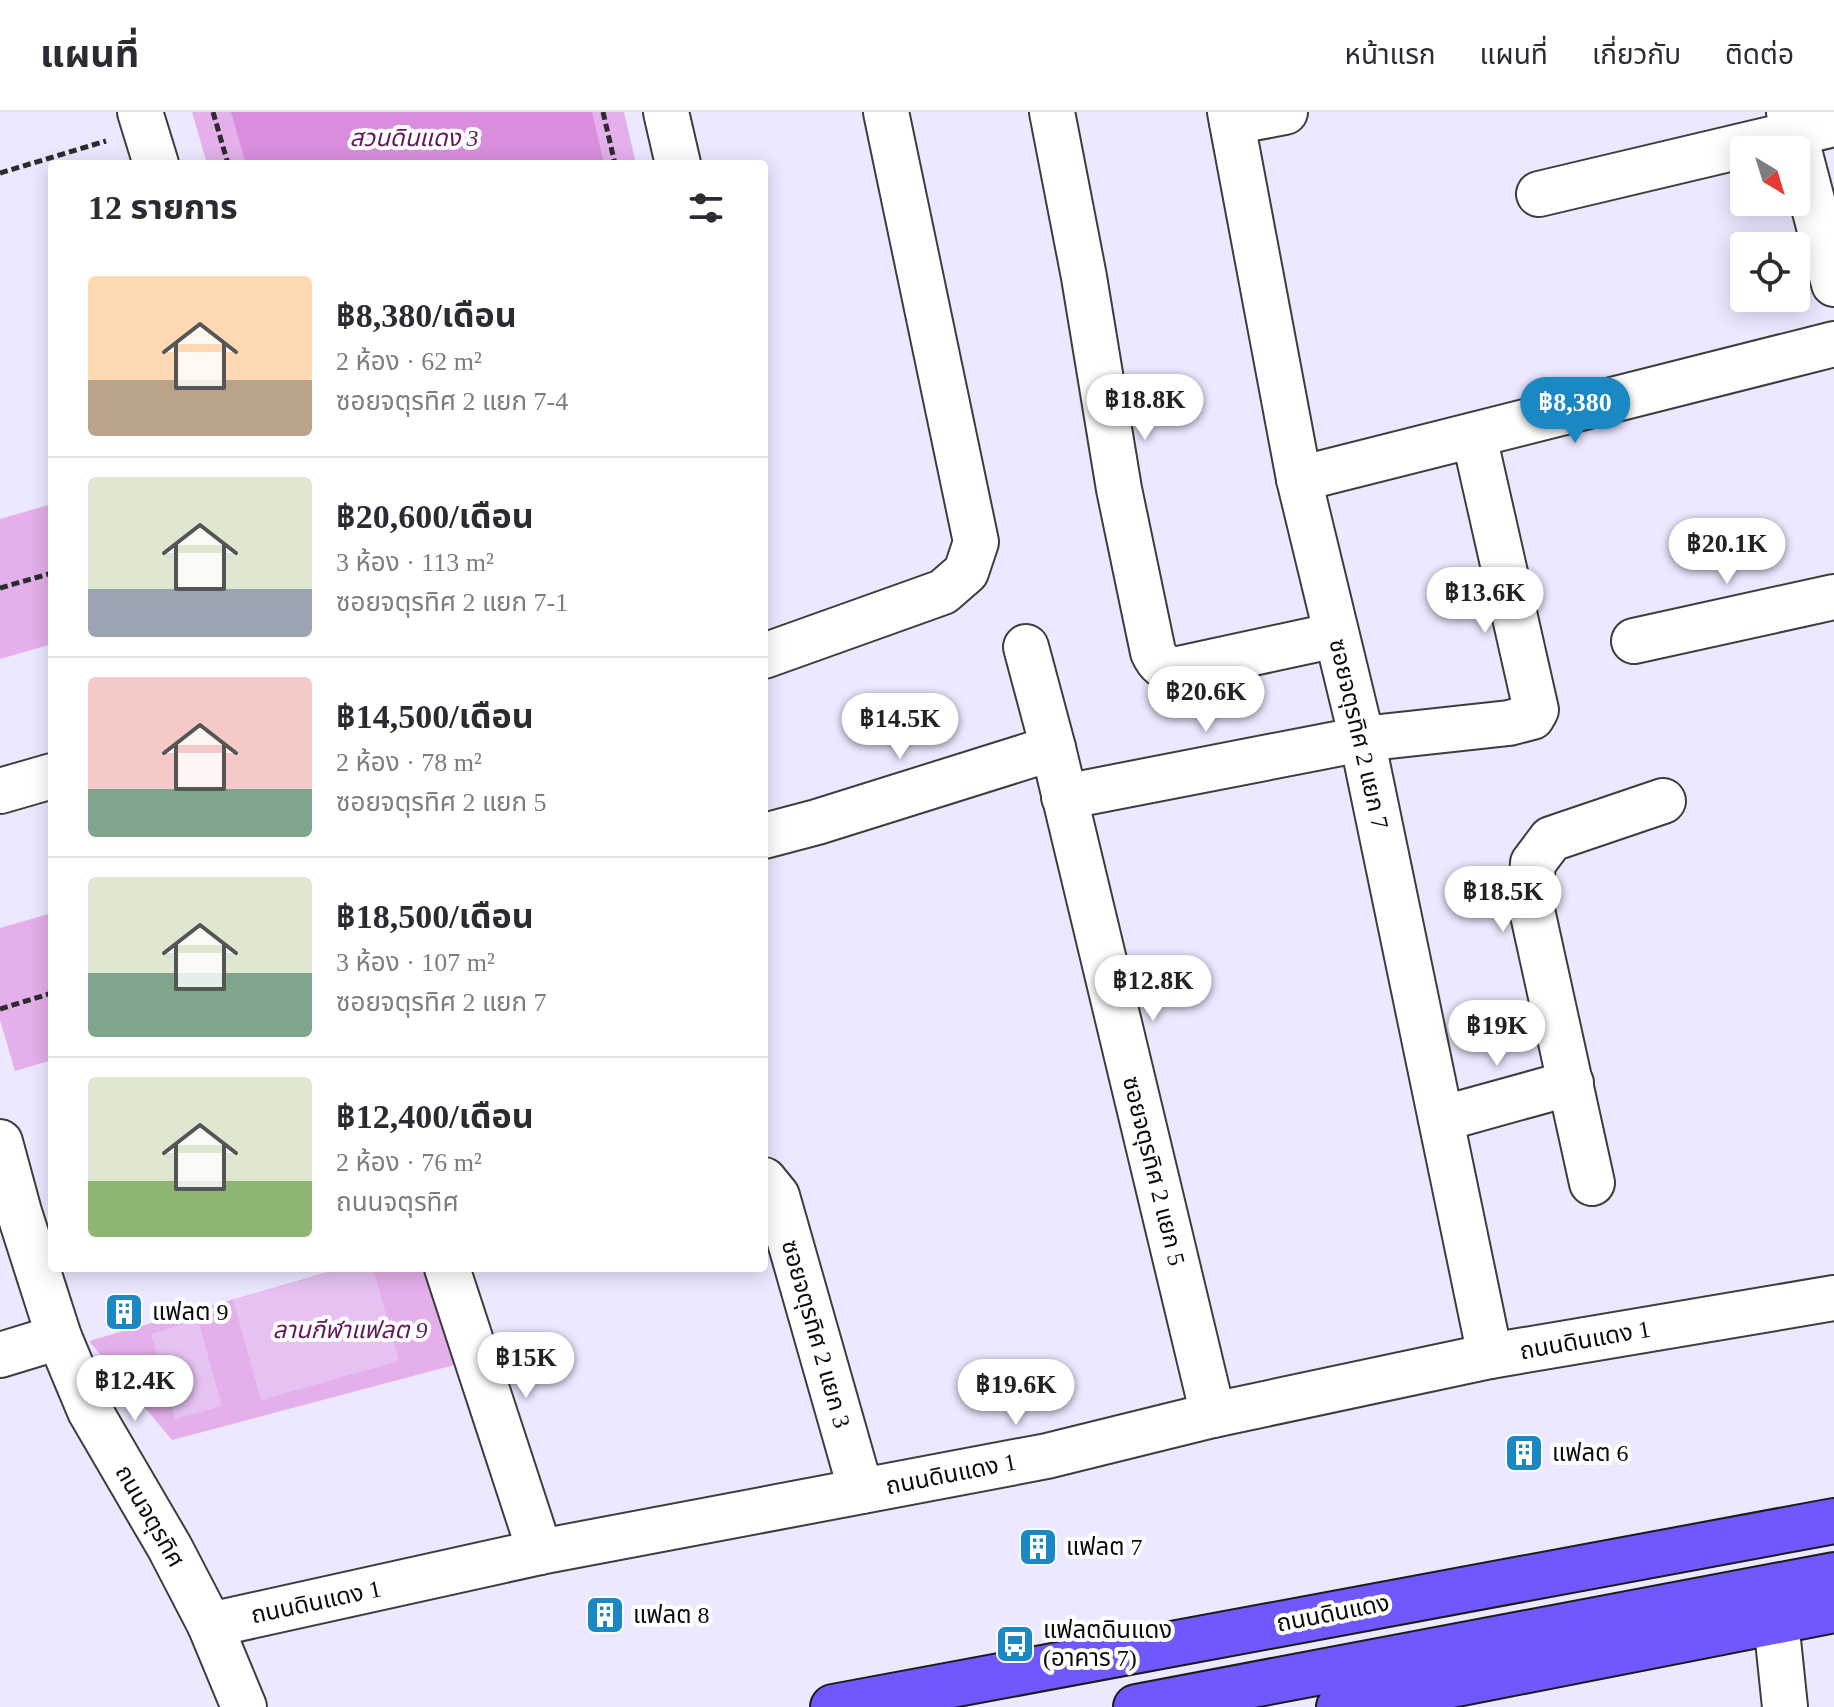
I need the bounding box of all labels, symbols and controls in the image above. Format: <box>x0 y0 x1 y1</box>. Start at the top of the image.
text: แผนที่ <box>40 33 139 75</box>
text: หน้าแรก <box>1345 39 1436 70</box>
text: แผนที่ <box>1480 39 1548 70</box>
text: เกี่ยวกับ <box>1592 39 1681 70</box>
text: ติดต่อ <box>1725 39 1794 70</box>
park label: สวนดินแดง 3 <box>350 125 478 151</box>
north arrow <box>1730 136 1810 216</box>
map controls <box>1730 136 1810 312</box>
icon: filters <box>684 186 728 230</box>
text: 12 รายการ <box>88 189 238 226</box>
button: locate <box>1730 232 1810 312</box>
text: ฿8,380/เดือน <box>336 297 517 334</box>
icon: home <box>152 308 248 404</box>
text: 2 ห้อง · 62 m² <box>336 347 482 376</box>
pin: ฿18.8K <box>1080 374 1210 442</box>
pin: ฿8,380 <box>1510 377 1640 445</box>
text: ฿18.8K <box>1105 385 1185 414</box>
text: ซอยจตุรทิศ 2 แยก 7-4 <box>336 387 568 416</box>
text: ฿8,380 <box>1538 388 1612 417</box>
text: ฿20,600/เดือน <box>336 498 534 535</box>
icon: home <box>152 509 248 605</box>
pin: ฿20.1K <box>1662 518 1792 586</box>
text: ฿20.1K <box>1687 529 1767 558</box>
text: 3 ห้อง · 113 m² <box>336 548 494 577</box>
pin: ฿13.6K <box>1420 567 1550 635</box>
text: ฿13.6K <box>1445 578 1525 607</box>
text: ซอยจตุรทิศ 2 แยก 7-1 <box>336 588 568 617</box>
street label: ซอยจตุรทิศ 2 แยก 7 <box>1323 636 1394 832</box>
pin: ฿20.6K <box>1141 666 1271 734</box>
text: ฿20.6K <box>1166 677 1246 706</box>
pin: ฿14.5K <box>835 693 965 761</box>
text: ฿14,500/เดือน <box>336 698 534 735</box>
text: ฿14.5K <box>860 704 940 733</box>
icon: home <box>152 709 248 805</box>
text: 2 ห้อง · 78 m² <box>336 748 482 777</box>
text: ซอยจตุรทิศ 2 แยก 5 <box>336 788 547 817</box>
pin: ฿18.5K <box>1438 866 1568 934</box>
text: ฿18.5K <box>1463 877 1543 906</box>
text: ฿18,500/เดือน <box>336 898 534 935</box>
icon: home <box>152 909 248 1005</box>
text: 3 ห้อง · 107 m² <box>336 948 495 977</box>
pin: ฿12.8K <box>1088 955 1218 1023</box>
text: ฿12.8K <box>1113 966 1193 995</box>
text: ซอยจตุรทิศ 2 แยก 7 <box>336 988 547 1017</box>
pin: ฿19K <box>1450 1000 1544 1068</box>
text: ฿19K <box>1466 1011 1528 1040</box>
street label: ซอยจตุรทิศ 2 แยก 5 <box>1116 1074 1190 1269</box>
text: ฿12,400/เดือน <box>336 1098 534 1135</box>
icon: home <box>152 1109 248 1205</box>
text: 2 ห้อง · 76 m² <box>336 1148 482 1177</box>
text: ถนนจตุรทิศ <box>336 1188 459 1217</box>
street label: ซอยจตุรทิศ 2 แยก 3 <box>775 1237 855 1432</box>
building icon: แฟลต 9 <box>103 1291 145 1333</box>
place label: แฟลต 9 <box>152 1299 229 1325</box>
street label: ถนนดินแดง 1 <box>1518 1316 1652 1364</box>
park label: ลานกีฬาแฟลต 9 <box>273 1317 427 1343</box>
pin: ฿15K <box>479 1332 573 1400</box>
text: ฿15K <box>495 1343 557 1372</box>
pin: ฿12.4K <box>70 1355 200 1423</box>
pin: ฿19.6K <box>951 1359 1081 1427</box>
text: ฿12.4K <box>95 1366 175 1395</box>
text: ฿19.6K <box>976 1370 1056 1399</box>
building icon: แฟลต 6 <box>1503 1432 1545 1474</box>
place label: แฟลต 6 <box>1552 1440 1629 1466</box>
street label: ถนนดินแดง 1 <box>884 1449 1018 1499</box>
street label: ถนนจตุรทิศ <box>109 1460 190 1573</box>
building icon: แฟลต 7 <box>1017 1526 1059 1568</box>
place label: แฟลต 7 <box>1066 1534 1143 1560</box>
street label: ถนนดินแดง 1 <box>249 1576 383 1628</box>
street label: ถนนดินแดง <box>1274 1589 1392 1637</box>
building icon: แฟลต 8 <box>584 1594 626 1636</box>
place label: แฟลต 8 <box>633 1602 710 1628</box>
place label: แฟลตดินแดง (อาคาร 7) <box>1043 1617 1172 1671</box>
bus stop icon: แฟลตดินแดง (อาคาร 7) <box>994 1623 1036 1665</box>

